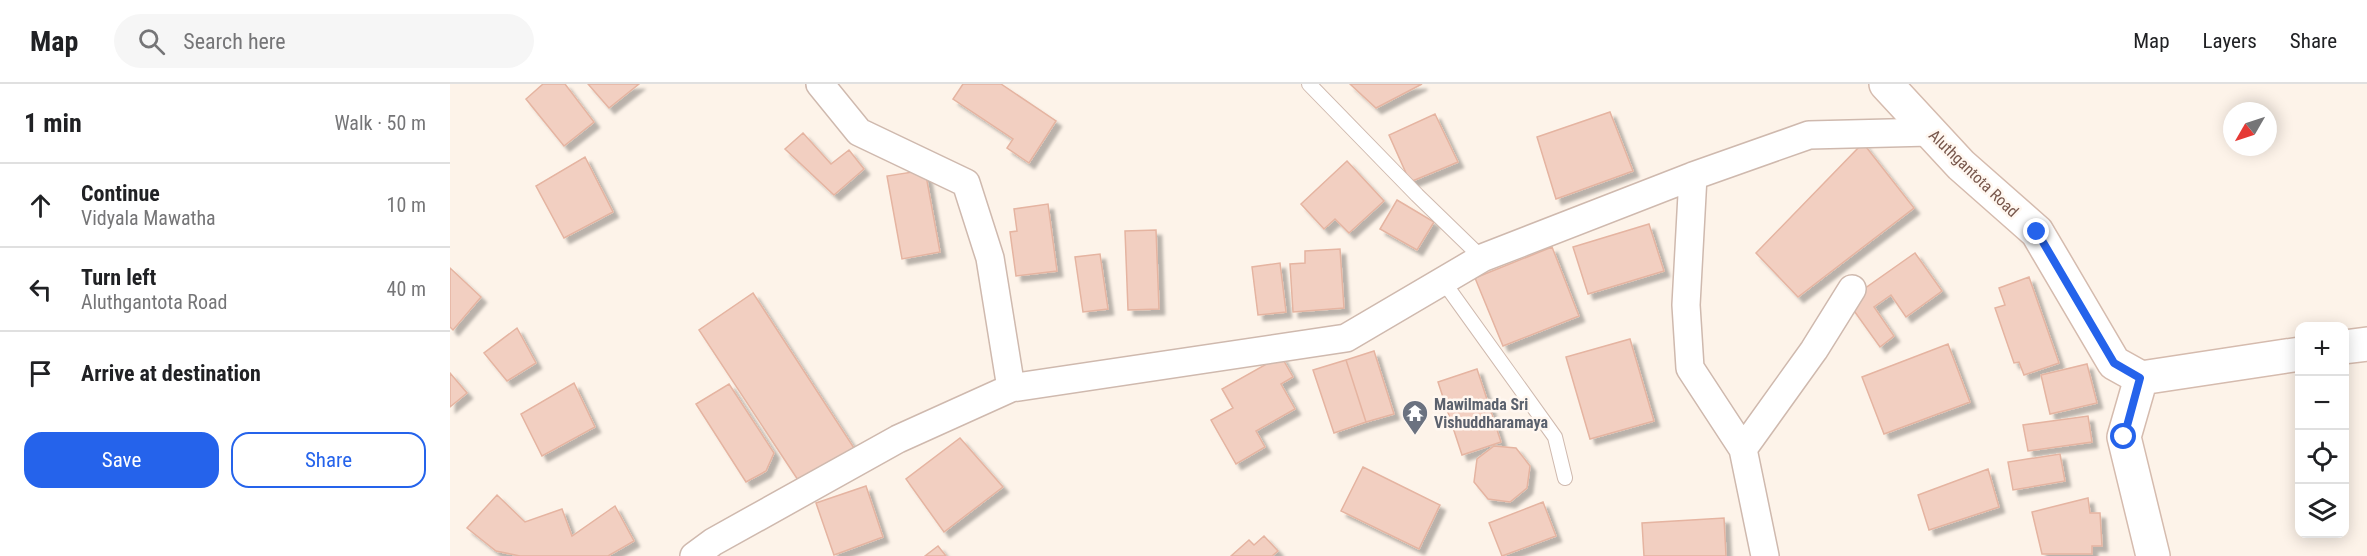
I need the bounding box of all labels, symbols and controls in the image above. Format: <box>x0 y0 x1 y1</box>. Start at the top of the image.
search box <box>114 14 534 68</box>
text: Map <box>30 25 78 58</box>
icon: search <box>135 25 168 58</box>
text: Search here <box>183 29 286 54</box>
text: Map <box>2133 29 2170 53</box>
text: Layers <box>2203 29 2257 53</box>
text: Share <box>2290 29 2337 53</box>
north arrow <box>2223 102 2277 156</box>
text: 1 min <box>24 108 82 138</box>
text: Walk · 50 m <box>334 111 426 135</box>
street label: Aluthgantota Road <box>1925 126 2022 221</box>
text: Continue <box>81 181 160 206</box>
icon: ahead <box>24 189 57 222</box>
text: 10 m <box>387 193 426 217</box>
text: Vidyala Mawatha <box>81 206 216 230</box>
route end <box>2023 218 2049 244</box>
text: Turn left <box>81 265 156 290</box>
icon: left <box>24 273 57 306</box>
text: 40 m <box>387 277 426 301</box>
text: Aluthgantota Road <box>81 290 228 314</box>
map controls <box>2295 322 2349 538</box>
button: + <box>2295 322 2349 376</box>
icon: arrive <box>24 357 57 390</box>
text: Arrive at destination <box>81 361 261 386</box>
button: − <box>2295 376 2349 430</box>
place label: Mawilmada Sri Vishuddharamaya <box>1434 395 1548 432</box>
temple icon: Mawilmada Sri Vishuddharamaya <box>1400 398 1430 436</box>
route start <box>2110 423 2136 449</box>
button: locate <box>2295 430 2349 484</box>
button: Save <box>24 432 219 488</box>
button: Share <box>231 432 426 488</box>
button: layers <box>2295 484 2349 538</box>

